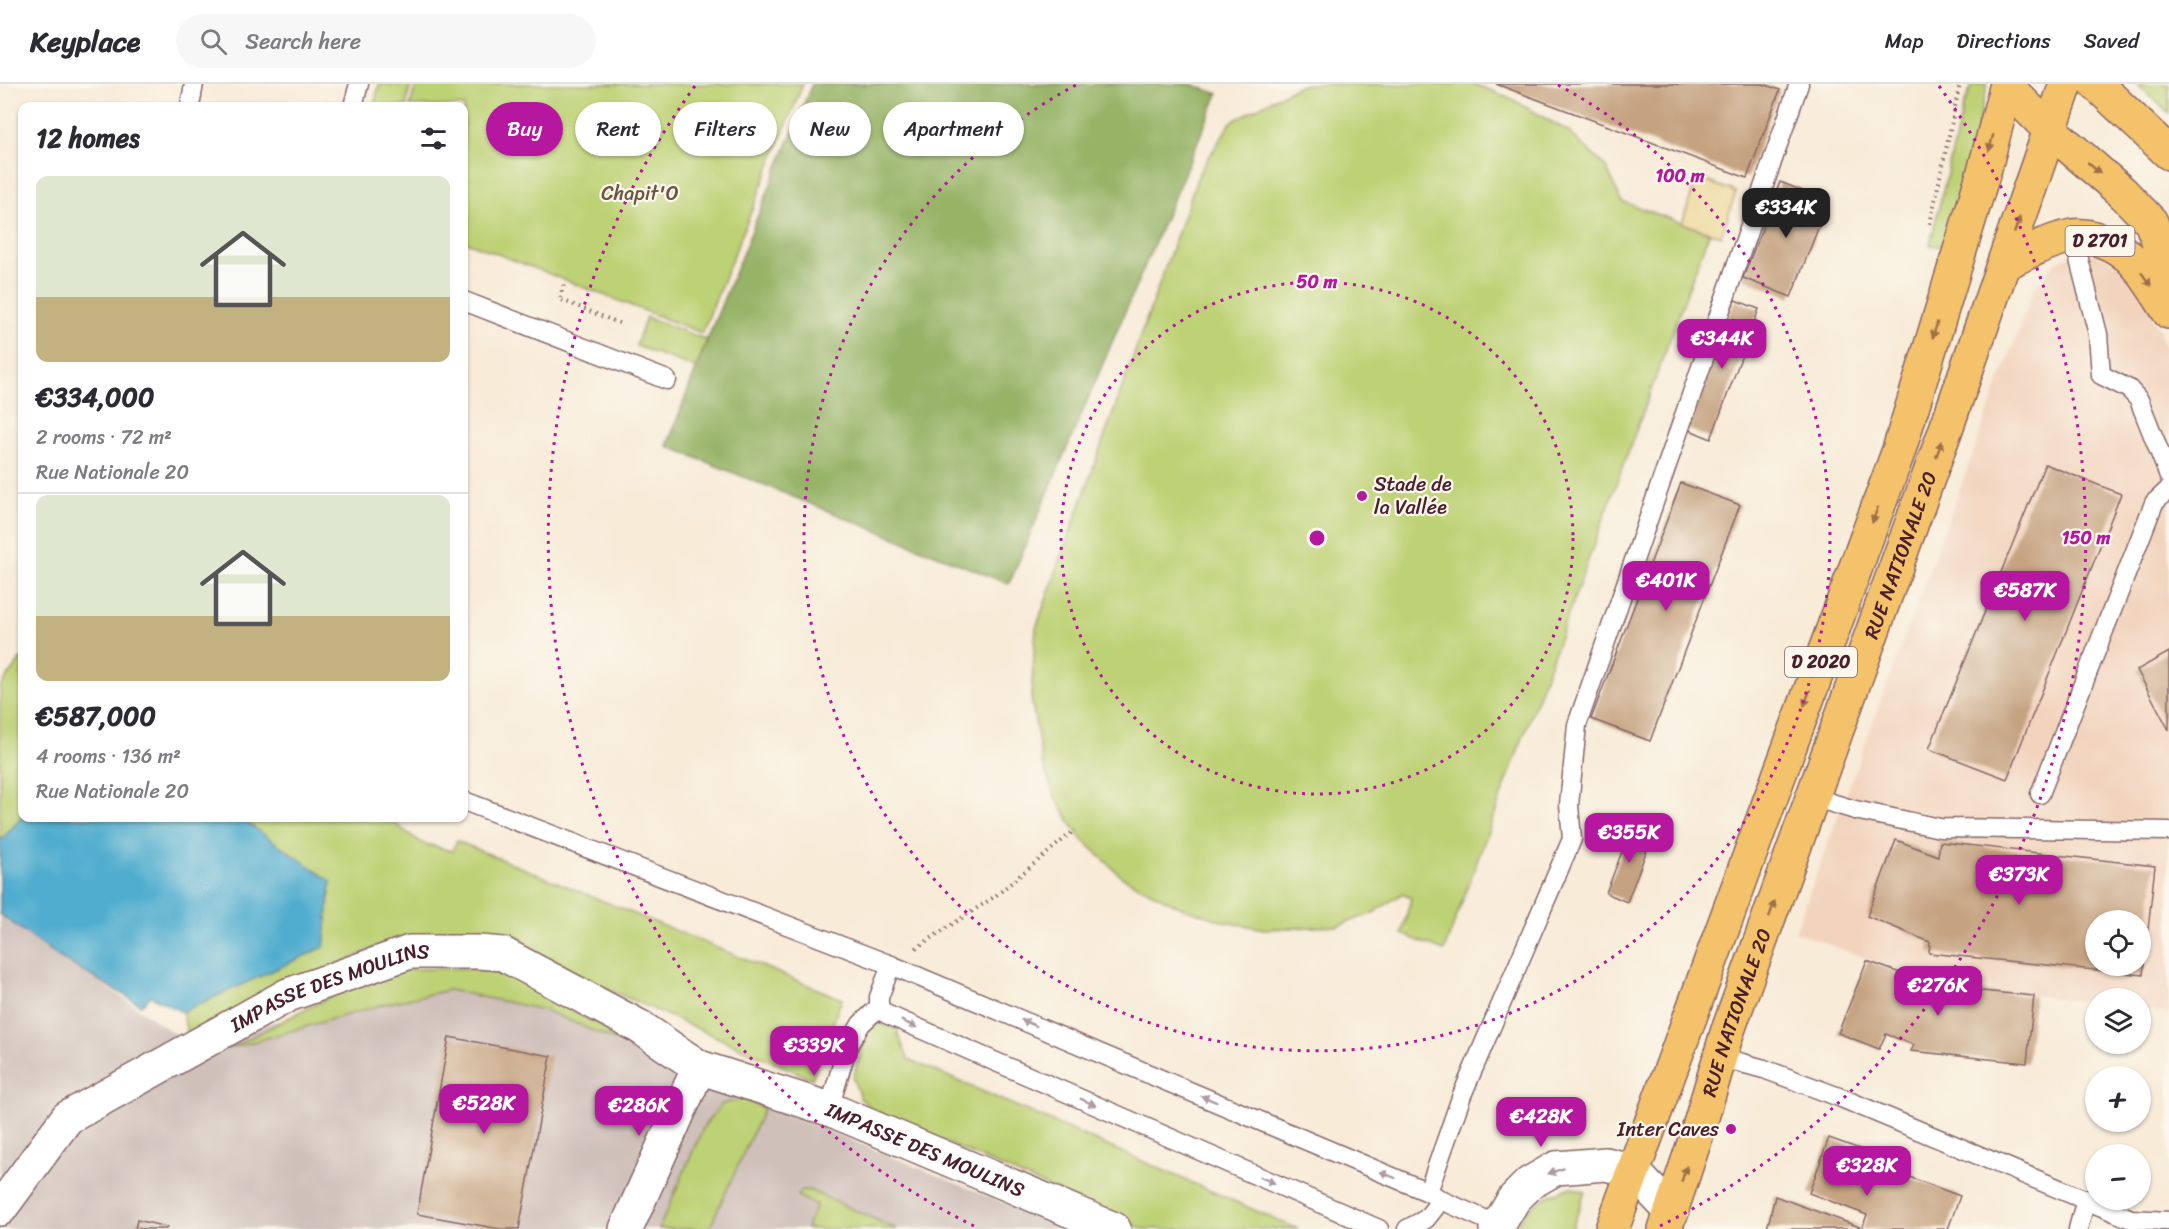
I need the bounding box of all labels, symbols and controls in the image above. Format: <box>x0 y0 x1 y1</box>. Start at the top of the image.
search box <box>176 14 596 68</box>
text: Keyplace <box>30 17 140 66</box>
text: Search here <box>245 22 361 61</box>
text: Map <box>1885 22 1923 60</box>
text: Directions <box>1956 22 2051 60</box>
text: Saved <box>2084 22 2139 60</box>
icon: search <box>197 25 230 58</box>
chip: Buy <box>486 102 563 156</box>
chip: Rent <box>575 102 661 156</box>
chip: Filters <box>673 102 777 156</box>
chip: New <box>789 102 871 156</box>
chip: Apartment <box>883 102 1024 156</box>
text: 12 homes <box>36 115 140 161</box>
icon: filters <box>417 122 450 155</box>
one-way arrow <box>1986 134 1996 153</box>
text: 100 m <box>1656 160 1705 192</box>
one-way arrow <box>2086 161 2101 174</box>
park label: Chapit'O <box>601 176 679 211</box>
pin: €334K <box>1744 188 1828 239</box>
text: €334K <box>1756 190 1816 225</box>
icon: home <box>189 215 297 323</box>
one-way arrow <box>2012 216 2022 234</box>
road number: D 2701 <box>2066 226 2134 256</box>
text: 50 m <box>1297 266 1338 298</box>
one-way arrow <box>2140 270 2152 286</box>
pin: €344K <box>1680 319 1764 370</box>
text: €344K <box>1691 321 1753 356</box>
one-way arrow <box>1930 321 1940 339</box>
text: €334,000 <box>36 374 154 420</box>
text: 2 rooms · 72 m² <box>36 420 172 455</box>
one-way arrow <box>1934 440 1944 458</box>
text: Rue Nationale 20 <box>36 455 189 490</box>
street label: RUE NATIONALE 20 <box>1854 466 1947 644</box>
place label: Stade de la Vallée <box>1374 467 1452 525</box>
marker: Stade de la Vallée <box>1355 489 1369 503</box>
one-way arrow <box>1870 507 1880 525</box>
text: 150 m <box>2062 522 2110 554</box>
centre of rings <box>1307 528 1327 548</box>
icon: home <box>189 534 297 642</box>
pin: €401K <box>1624 561 1708 612</box>
text: €401K <box>1636 563 1696 598</box>
pin: €587K <box>1983 571 2067 622</box>
text: €587K <box>1994 573 2056 608</box>
road number: D 2020 <box>1785 647 1857 677</box>
one-way arrow <box>1802 690 1812 708</box>
text: €587,000 <box>36 693 156 739</box>
text: 4 rooms · 136 m² <box>36 739 181 774</box>
text: Rue Nationale 20 <box>36 774 189 809</box>
pin: €355K <box>1587 813 1671 864</box>
text: €355K <box>1599 815 1659 850</box>
pin: €373K <box>1977 855 2061 906</box>
text: €373K <box>1990 857 2048 892</box>
one-way arrow <box>1767 900 1777 918</box>
map controls <box>2085 910 2151 1210</box>
button: locate <box>2085 910 2151 976</box>
street label: RUE NATIONALE 20 <box>1692 923 1781 1101</box>
street label: IMPASSE DES MOULINS <box>222 933 430 1042</box>
pin: €276K <box>1896 966 1980 1017</box>
text: €276K <box>1908 968 1968 1003</box>
button: layers <box>2085 988 2151 1054</box>
one-way arrow <box>1020 1018 1038 1027</box>
one-way arrow <box>901 1019 918 1028</box>
pin: €339K <box>772 1026 856 1077</box>
text: €339K <box>784 1028 844 1063</box>
button: + <box>2085 1066 2151 1132</box>
pin: €528K <box>442 1084 526 1135</box>
text: €528K <box>453 1086 515 1121</box>
pin: €286K <box>597 1086 681 1137</box>
text: €286K <box>609 1088 669 1123</box>
street label: IMPASSE DES MOULINS <box>819 1092 1031 1207</box>
one-way arrow <box>1199 1094 1217 1104</box>
pin: €428K <box>1499 1097 1583 1148</box>
one-way arrow <box>1079 1098 1097 1107</box>
text: €428K <box>1510 1099 1572 1134</box>
place label: Inter Caves <box>1616 1112 1720 1147</box>
marker: Inter Caves <box>1724 1122 1738 1136</box>
button: − <box>2085 1144 2151 1210</box>
pin: €328K <box>1825 1146 1909 1197</box>
text: €328K <box>1837 1148 1897 1183</box>
one-way arrow <box>1680 1165 1690 1183</box>
one-way arrow <box>1547 1166 1565 1176</box>
one-way arrow <box>1379 1170 1397 1180</box>
one-way arrow <box>1258 1175 1276 1185</box>

